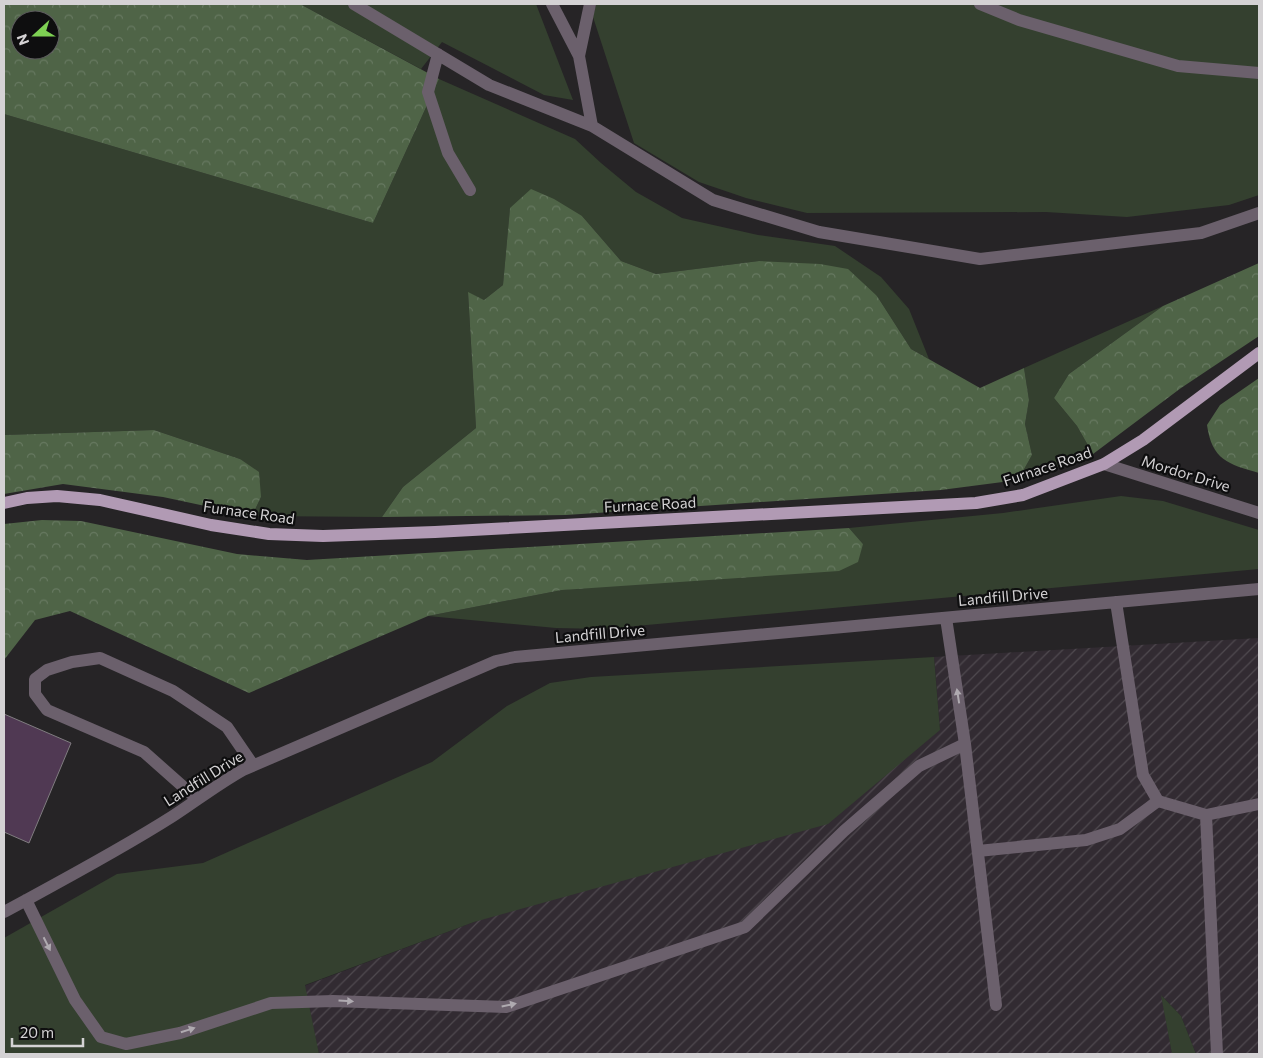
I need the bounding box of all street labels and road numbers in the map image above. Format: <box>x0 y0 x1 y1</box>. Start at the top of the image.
street label: Furnace Road <box>1000 442 1094 490</box>
street label: Mordor Drive <box>1139 451 1233 495</box>
street label: Furnace Road <box>603 493 697 515</box>
street label: Furnace Road <box>202 497 296 527</box>
street label: Landfill Drive <box>957 583 1049 609</box>
street label: Landfill Drive <box>554 620 646 646</box>
street label: Landfill Drive <box>160 746 246 810</box>

